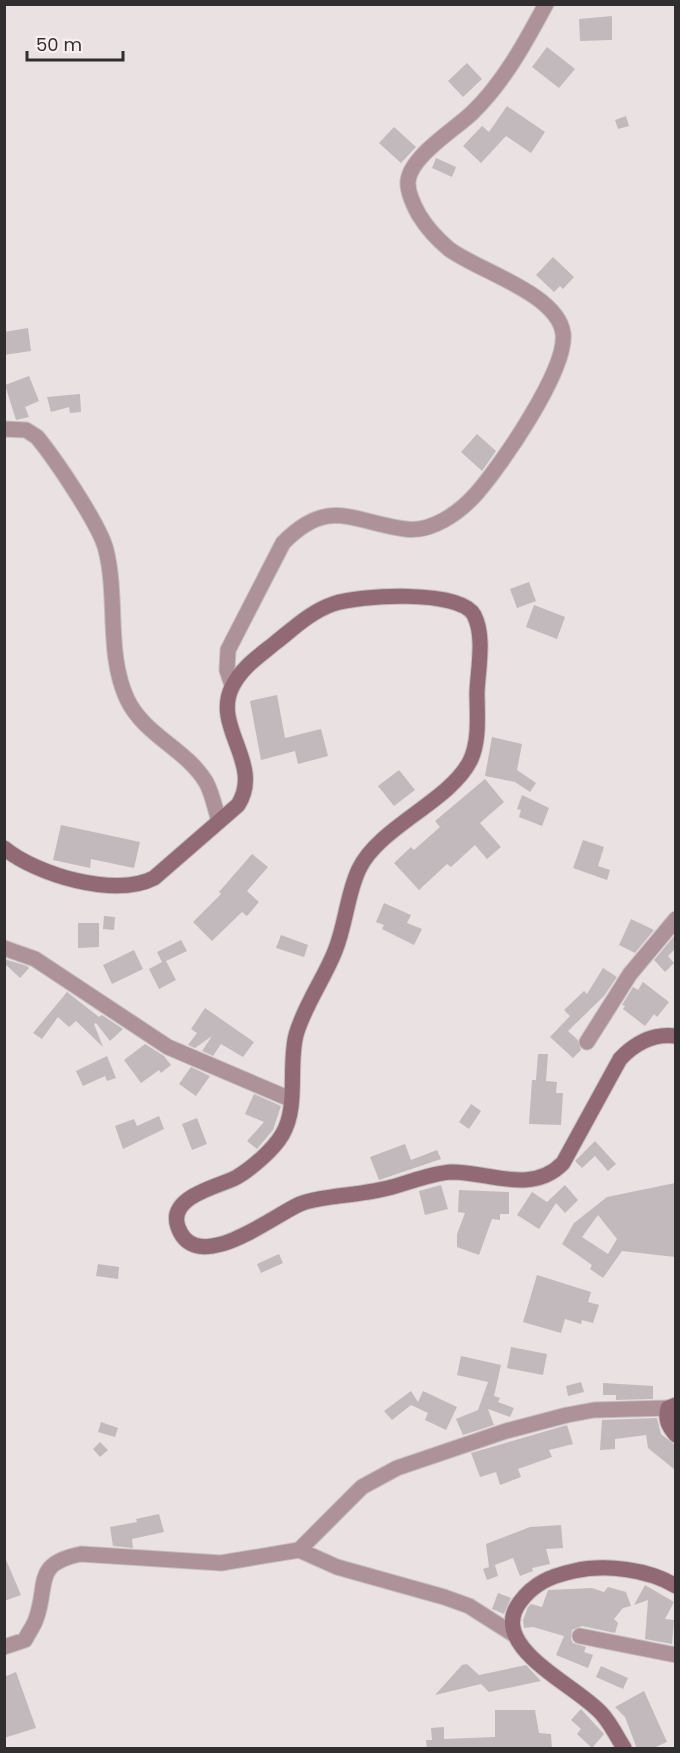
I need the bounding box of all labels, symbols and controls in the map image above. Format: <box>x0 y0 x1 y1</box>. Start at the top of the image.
scale bar <box>27 24 123 62</box>
text: 50 m <box>36 32 82 57</box>

